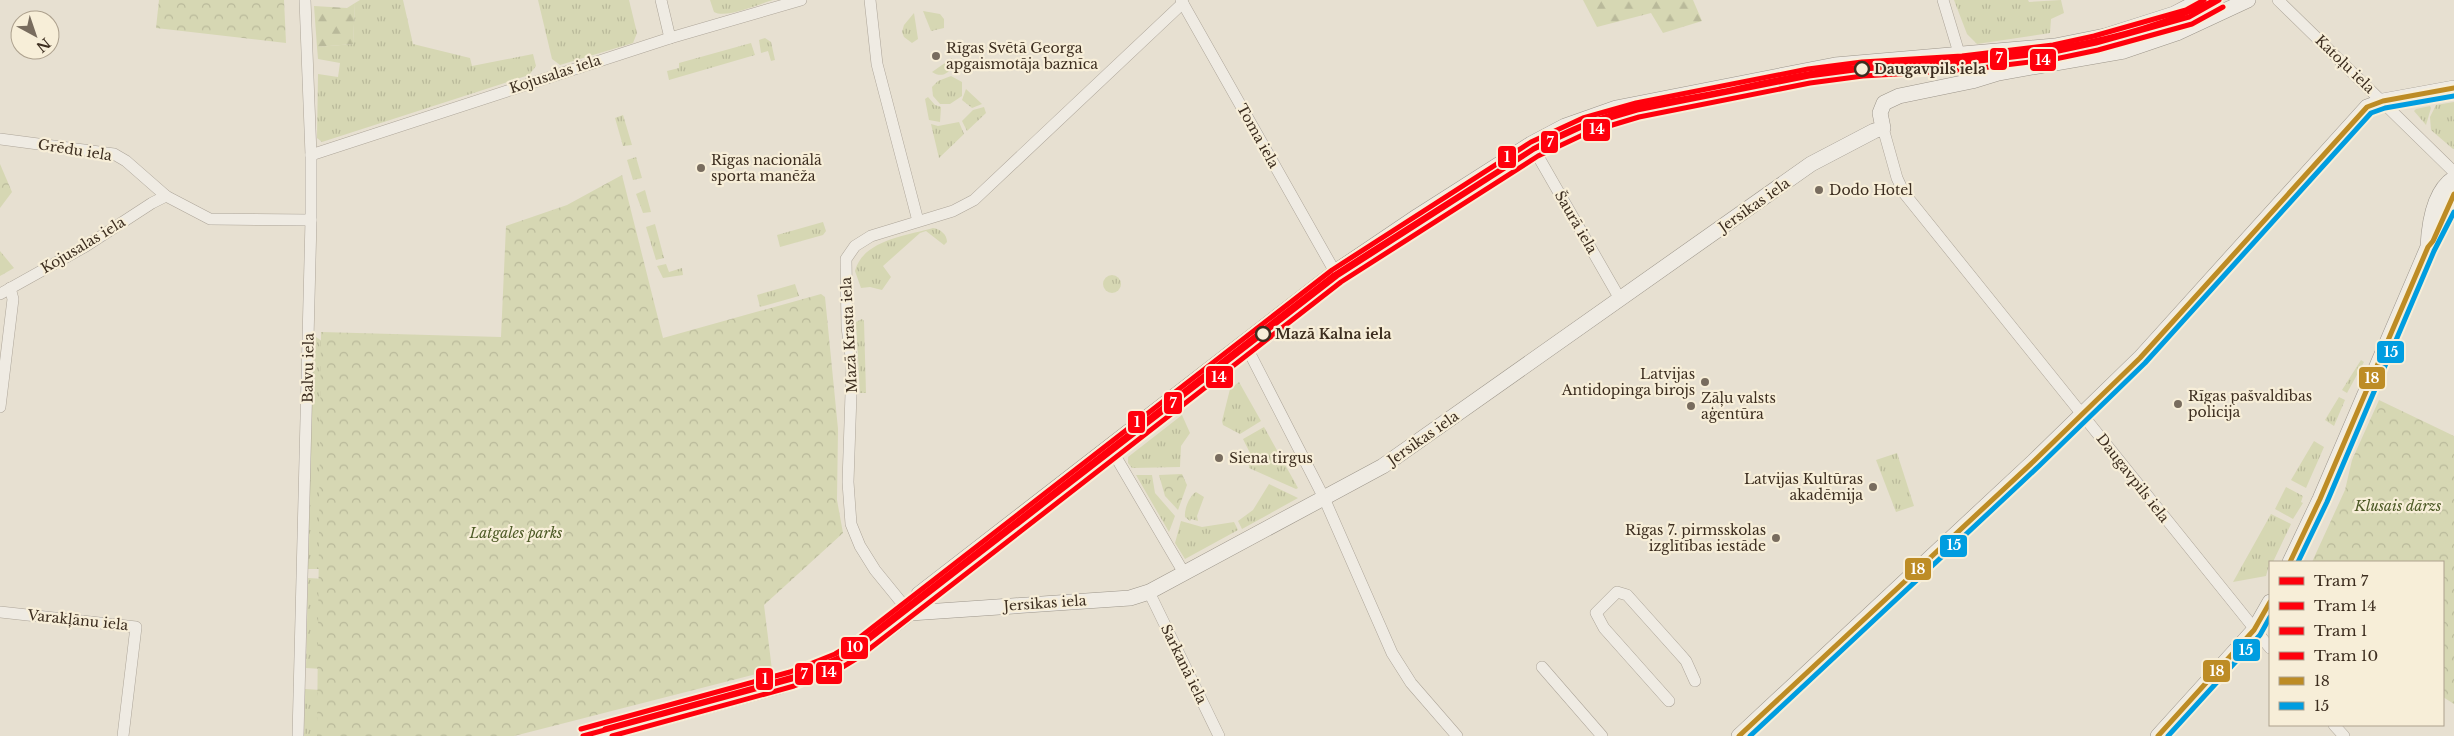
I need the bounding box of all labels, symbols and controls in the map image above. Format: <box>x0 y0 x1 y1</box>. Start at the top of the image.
north arrow <box>10 10 60 60</box>
street label: Katoļu iela <box>2311 31 2379 97</box>
text: N <box>33 34 54 56</box>
place label: Rīgas Svētā Georga apgaismotāja baznīca <box>946 39 1098 73</box>
line badge: 7 <box>1989 47 2008 71</box>
line badge: 14 <box>2029 48 2057 72</box>
text: 7 <box>1995 49 2003 67</box>
marker: Rīgas Svētā Georga apgaismotāja baznīca <box>930 50 942 62</box>
street label: Kojusalas iela <box>507 51 603 97</box>
text: 14 <box>2035 51 2051 69</box>
place label: Daugavpils iela <box>1874 60 1986 78</box>
marker: Daugavpils iela <box>1854 61 1870 77</box>
street label: Toma iela <box>1233 101 1283 171</box>
line badge: 14 <box>1582 118 1611 142</box>
text: 14 <box>1589 120 1605 138</box>
line badge: 7 <box>1540 130 1559 154</box>
text: 7 <box>1546 133 1554 151</box>
street label: Grēdu iela <box>37 135 114 165</box>
line badge: 1 <box>1497 145 1517 169</box>
text: 1 <box>1504 148 1510 166</box>
place label: Rīgas nacionālā sporta manēža <box>711 151 822 185</box>
marker: Rīgas nacionālā sporta manēža <box>695 162 707 174</box>
street label: Jersikas iela <box>1713 174 1793 237</box>
place label: Dodo Hotel <box>1829 181 1913 199</box>
marker: Dodo Hotel <box>1813 184 1825 196</box>
street label: Šaurā iela <box>1551 187 1602 257</box>
street label: Kojusalas iela <box>38 213 129 277</box>
street label: Mazā Krasta iela <box>837 276 861 393</box>
place label: Mazā Kalna iela <box>1275 325 1391 343</box>
marker: Mazā Kalna iela <box>1255 326 1271 342</box>
street label: Balvu iela <box>298 333 318 403</box>
line badge: 15 <box>2376 340 2405 364</box>
text: 15 <box>2384 343 2398 361</box>
line badge: 14 <box>1205 365 1234 389</box>
place label: Latvijas Antidopinga birojs <box>1561 365 1695 399</box>
line badge: 18 <box>2358 366 2386 390</box>
text: 14 <box>1211 368 1227 386</box>
text: 18 <box>2365 369 2380 387</box>
marker: Latvijas Antidopinga birojs <box>1699 376 1711 388</box>
place label: Rīgas pašvaldības policija <box>2188 387 2312 421</box>
place label: Zāļu valsts aģentūra <box>1701 389 1776 423</box>
line badge: 7 <box>1163 391 1183 415</box>
text: 7 <box>1169 394 1177 412</box>
marker: Rīgas pašvaldības policija <box>2172 398 2184 410</box>
marker: Zāļu valsts aģentūra <box>1685 400 1697 412</box>
street label: Jersikas iela <box>1382 407 1462 470</box>
line badge: 1 <box>1127 410 1146 434</box>
text: 1 <box>1134 413 1140 431</box>
street label: Daugavpils iela <box>2093 430 2174 526</box>
place label: Siena tirgus <box>1229 449 1313 467</box>
marker: Siena tirgus <box>1213 452 1225 464</box>
place label: Latvijas Kultūras akadēmija <box>1744 470 1863 504</box>
marker: Latvijas Kultūras akadēmija <box>1867 481 1879 493</box>
park label: Klusais dārzs <box>2354 497 2441 515</box>
place label: Rīgas 7. pirmsskolas izglītības iestāde <box>1625 521 1766 555</box>
park label: Latgales parks <box>469 524 562 542</box>
marker: Rīgas 7. pirmsskolas izglītības iestāde <box>1770 532 1782 544</box>
line badge: 15 <box>1939 534 1968 558</box>
text: 15 <box>1947 536 1961 554</box>
line badge: 18 <box>1904 557 1932 581</box>
text: 18 <box>1911 560 1926 578</box>
legend <box>2269 561 2444 726</box>
text: Tram 7 <box>2314 571 2369 590</box>
street label: Jersikas iela <box>1001 591 1087 615</box>
text: Tram 14 <box>2314 596 2376 615</box>
street label: Varakļānu iela <box>26 606 129 634</box>
street label: Sarkanā iela <box>1157 621 1211 707</box>
text: Tram 1 <box>2314 621 2368 640</box>
line badge: 10 <box>840 636 869 660</box>
text: 10 <box>847 638 863 656</box>
line badge: 15 <box>2232 638 2261 662</box>
text: 15 <box>2239 641 2253 659</box>
text: Tram 10 <box>2314 646 2378 665</box>
line badge: 18 <box>2202 659 2231 683</box>
line badge: 14 <box>815 661 843 685</box>
line badge: 7 <box>794 662 814 686</box>
text: 18 <box>2210 662 2225 680</box>
text: 14 <box>821 663 837 681</box>
text: 7 <box>800 665 808 683</box>
line badge: 1 <box>755 667 774 691</box>
text: 1 <box>762 670 768 688</box>
text: 18 <box>2314 671 2330 690</box>
text: 15 <box>2314 696 2329 715</box>

